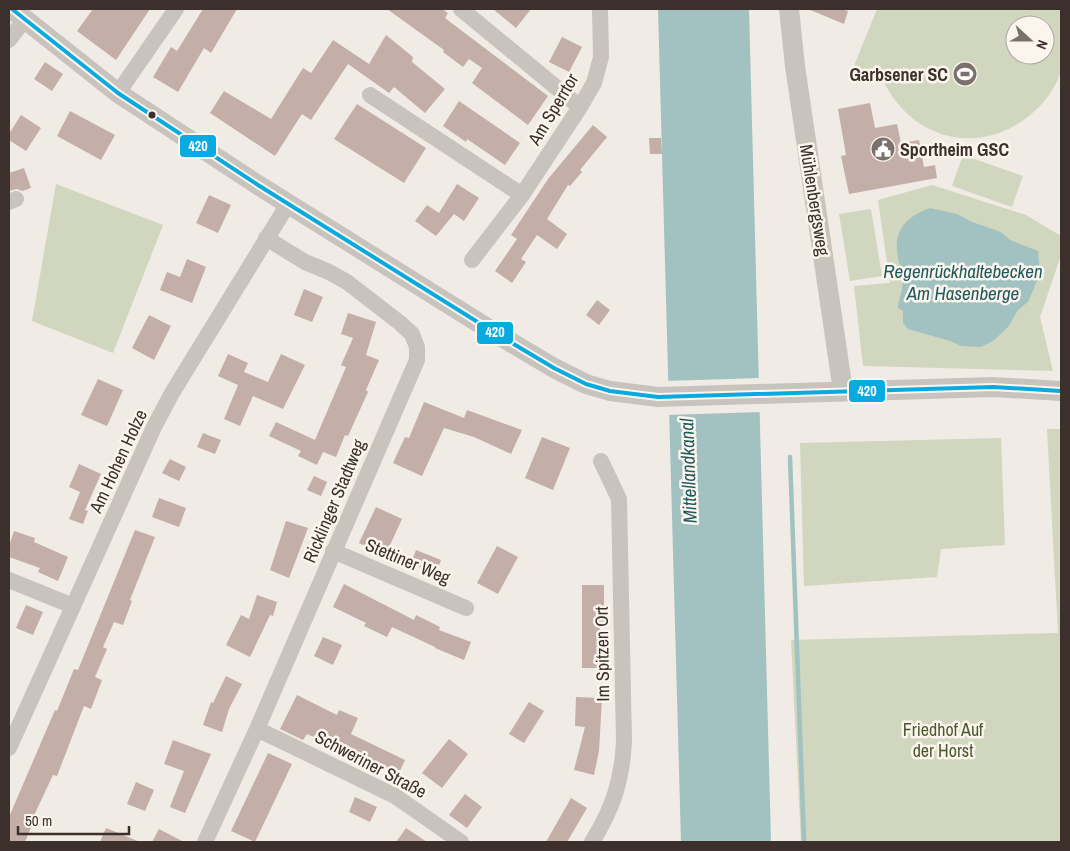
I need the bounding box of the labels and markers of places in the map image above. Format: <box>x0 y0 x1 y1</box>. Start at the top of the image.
sports icon: Garbsener SC <box>952 61 978 87</box>
place label: Garbsener SC <box>850 62 948 87</box>
unlabelled marker <box>147 110 157 120</box>
public building icon: Sportheim GSC <box>870 136 896 162</box>
place label: Sportheim GSC <box>900 137 1009 162</box>

